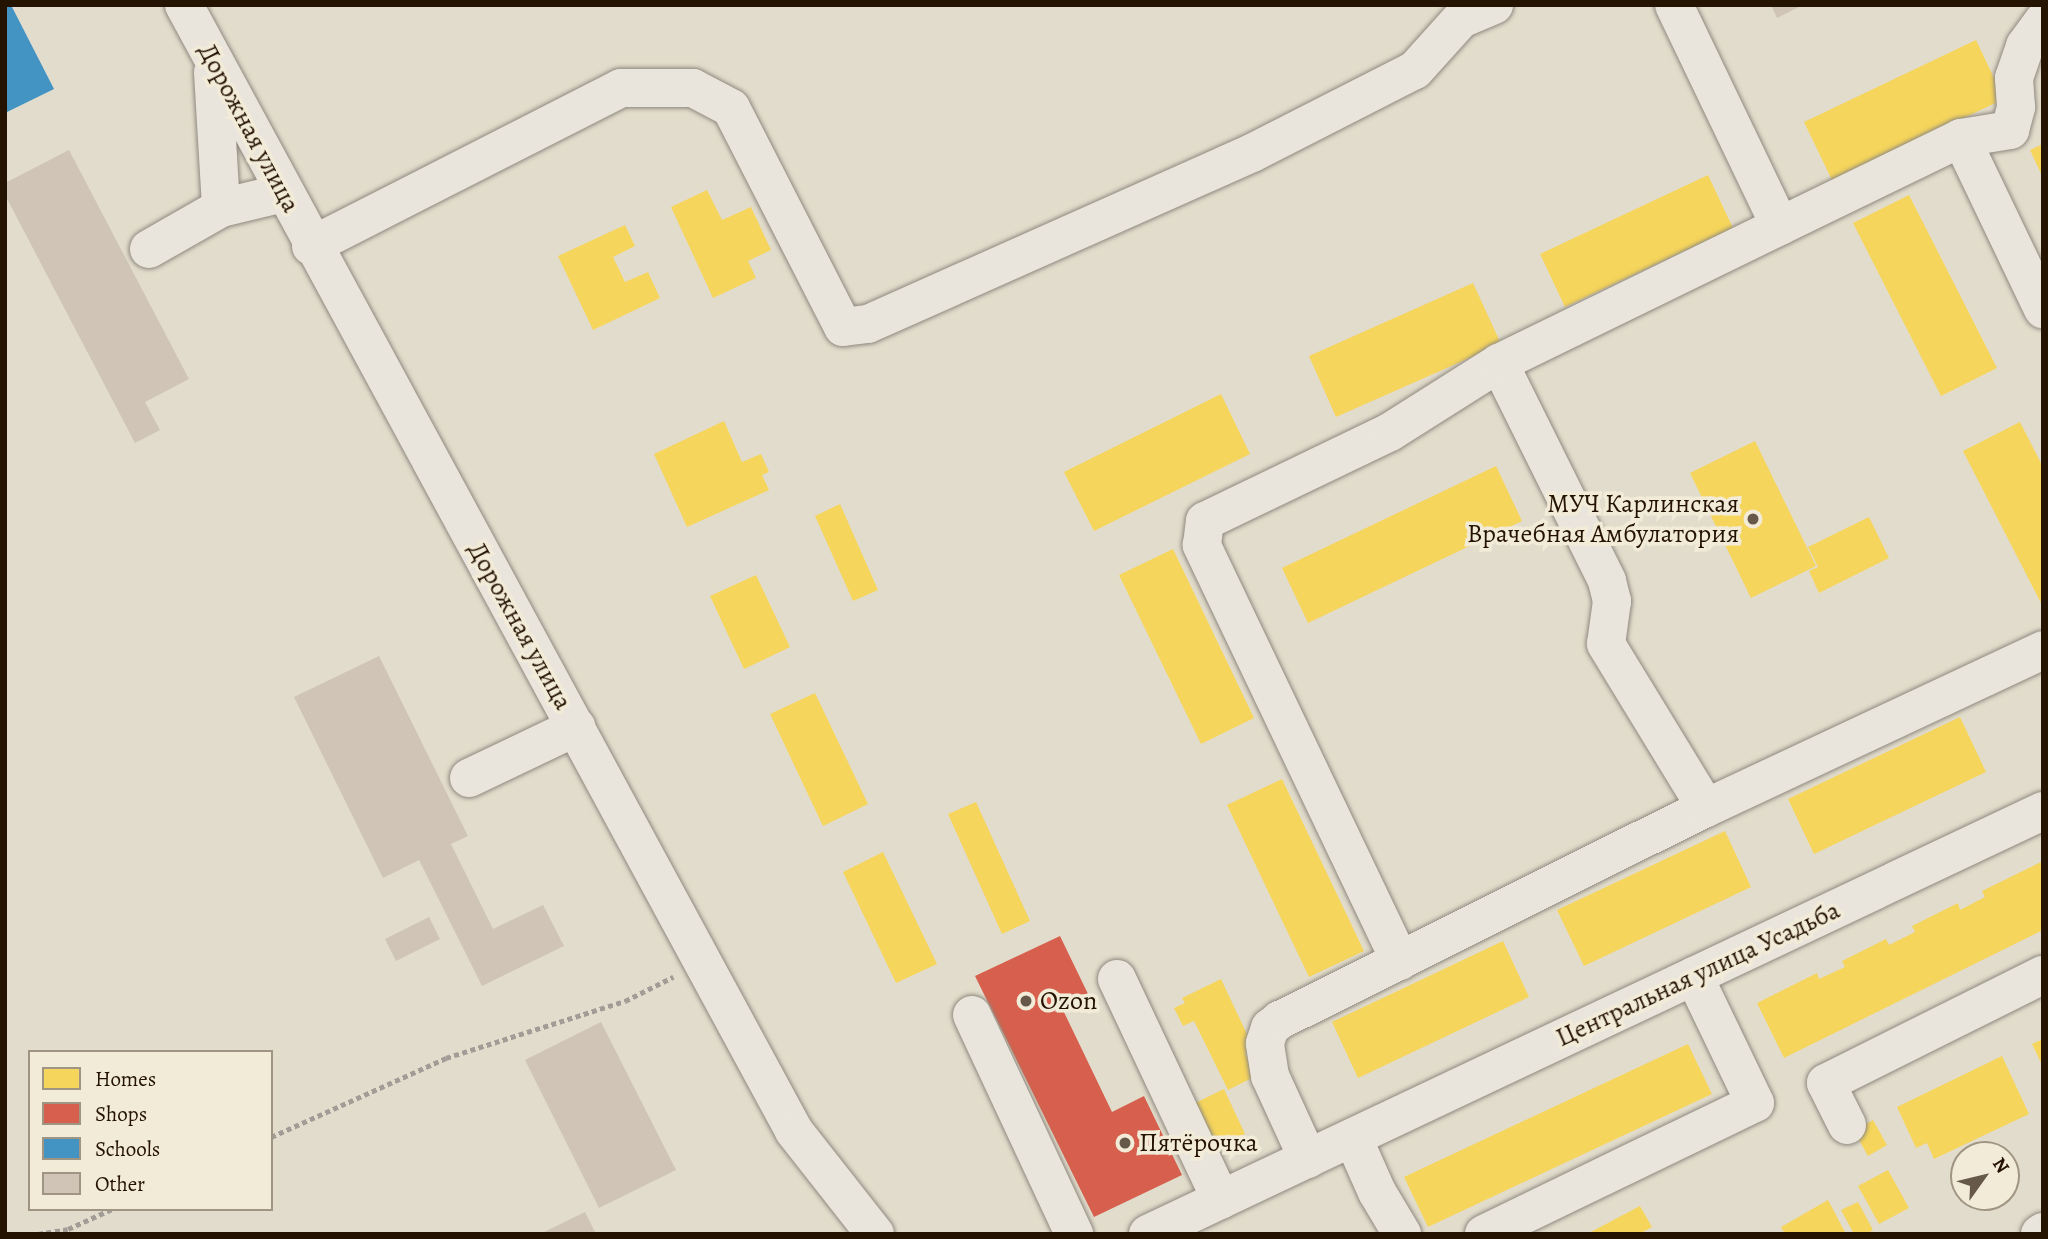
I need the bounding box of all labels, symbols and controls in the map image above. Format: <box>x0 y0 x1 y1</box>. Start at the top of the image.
street label: Дорожная улица <box>191 38 307 218</box>
place label: МУЧ Карлинская Врачебная Амбулатория <box>1467 488 1739 550</box>
marker: МУЧ Карлинская Врачебная Амбулатория <box>1745 511 1761 527</box>
street label: Дорожная улица <box>461 537 579 715</box>
street label: Центральная улица Усадьба <box>1551 895 1845 1053</box>
place label: Ozon <box>1040 985 1097 1017</box>
marker: Ozon <box>1018 993 1034 1009</box>
legend <box>28 1050 273 1211</box>
text: Homes <box>95 1065 156 1093</box>
text: Shops <box>95 1100 147 1128</box>
place label: Пятёрочка <box>1139 1127 1258 1159</box>
text: Schools <box>95 1135 160 1163</box>
marker: Пятёрочка <box>1117 1135 1133 1151</box>
north arrow <box>1950 1141 2020 1211</box>
text: N <box>1986 1152 2015 1178</box>
text: Other <box>95 1170 145 1198</box>

